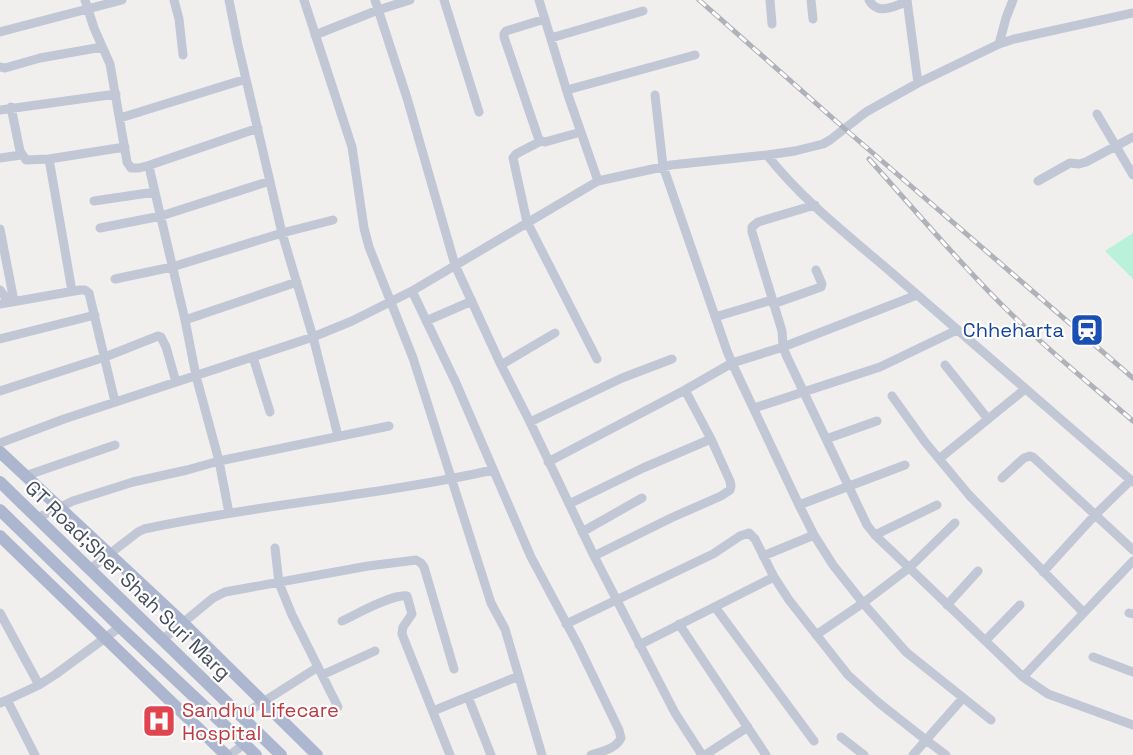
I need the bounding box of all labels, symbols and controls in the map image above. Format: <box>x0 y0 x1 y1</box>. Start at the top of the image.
station icon: Chheharta <box>1069 312 1105 348</box>
place label: Chheharta <box>963 317 1064 343</box>
street label: GT Road;Sher Shah Suri Marg <box>20 475 236 685</box>
place label: Sandhu Lifecare Hospital <box>182 697 339 746</box>
hospital icon: Sandhu Lifecare Hospital <box>141 703 177 739</box>

